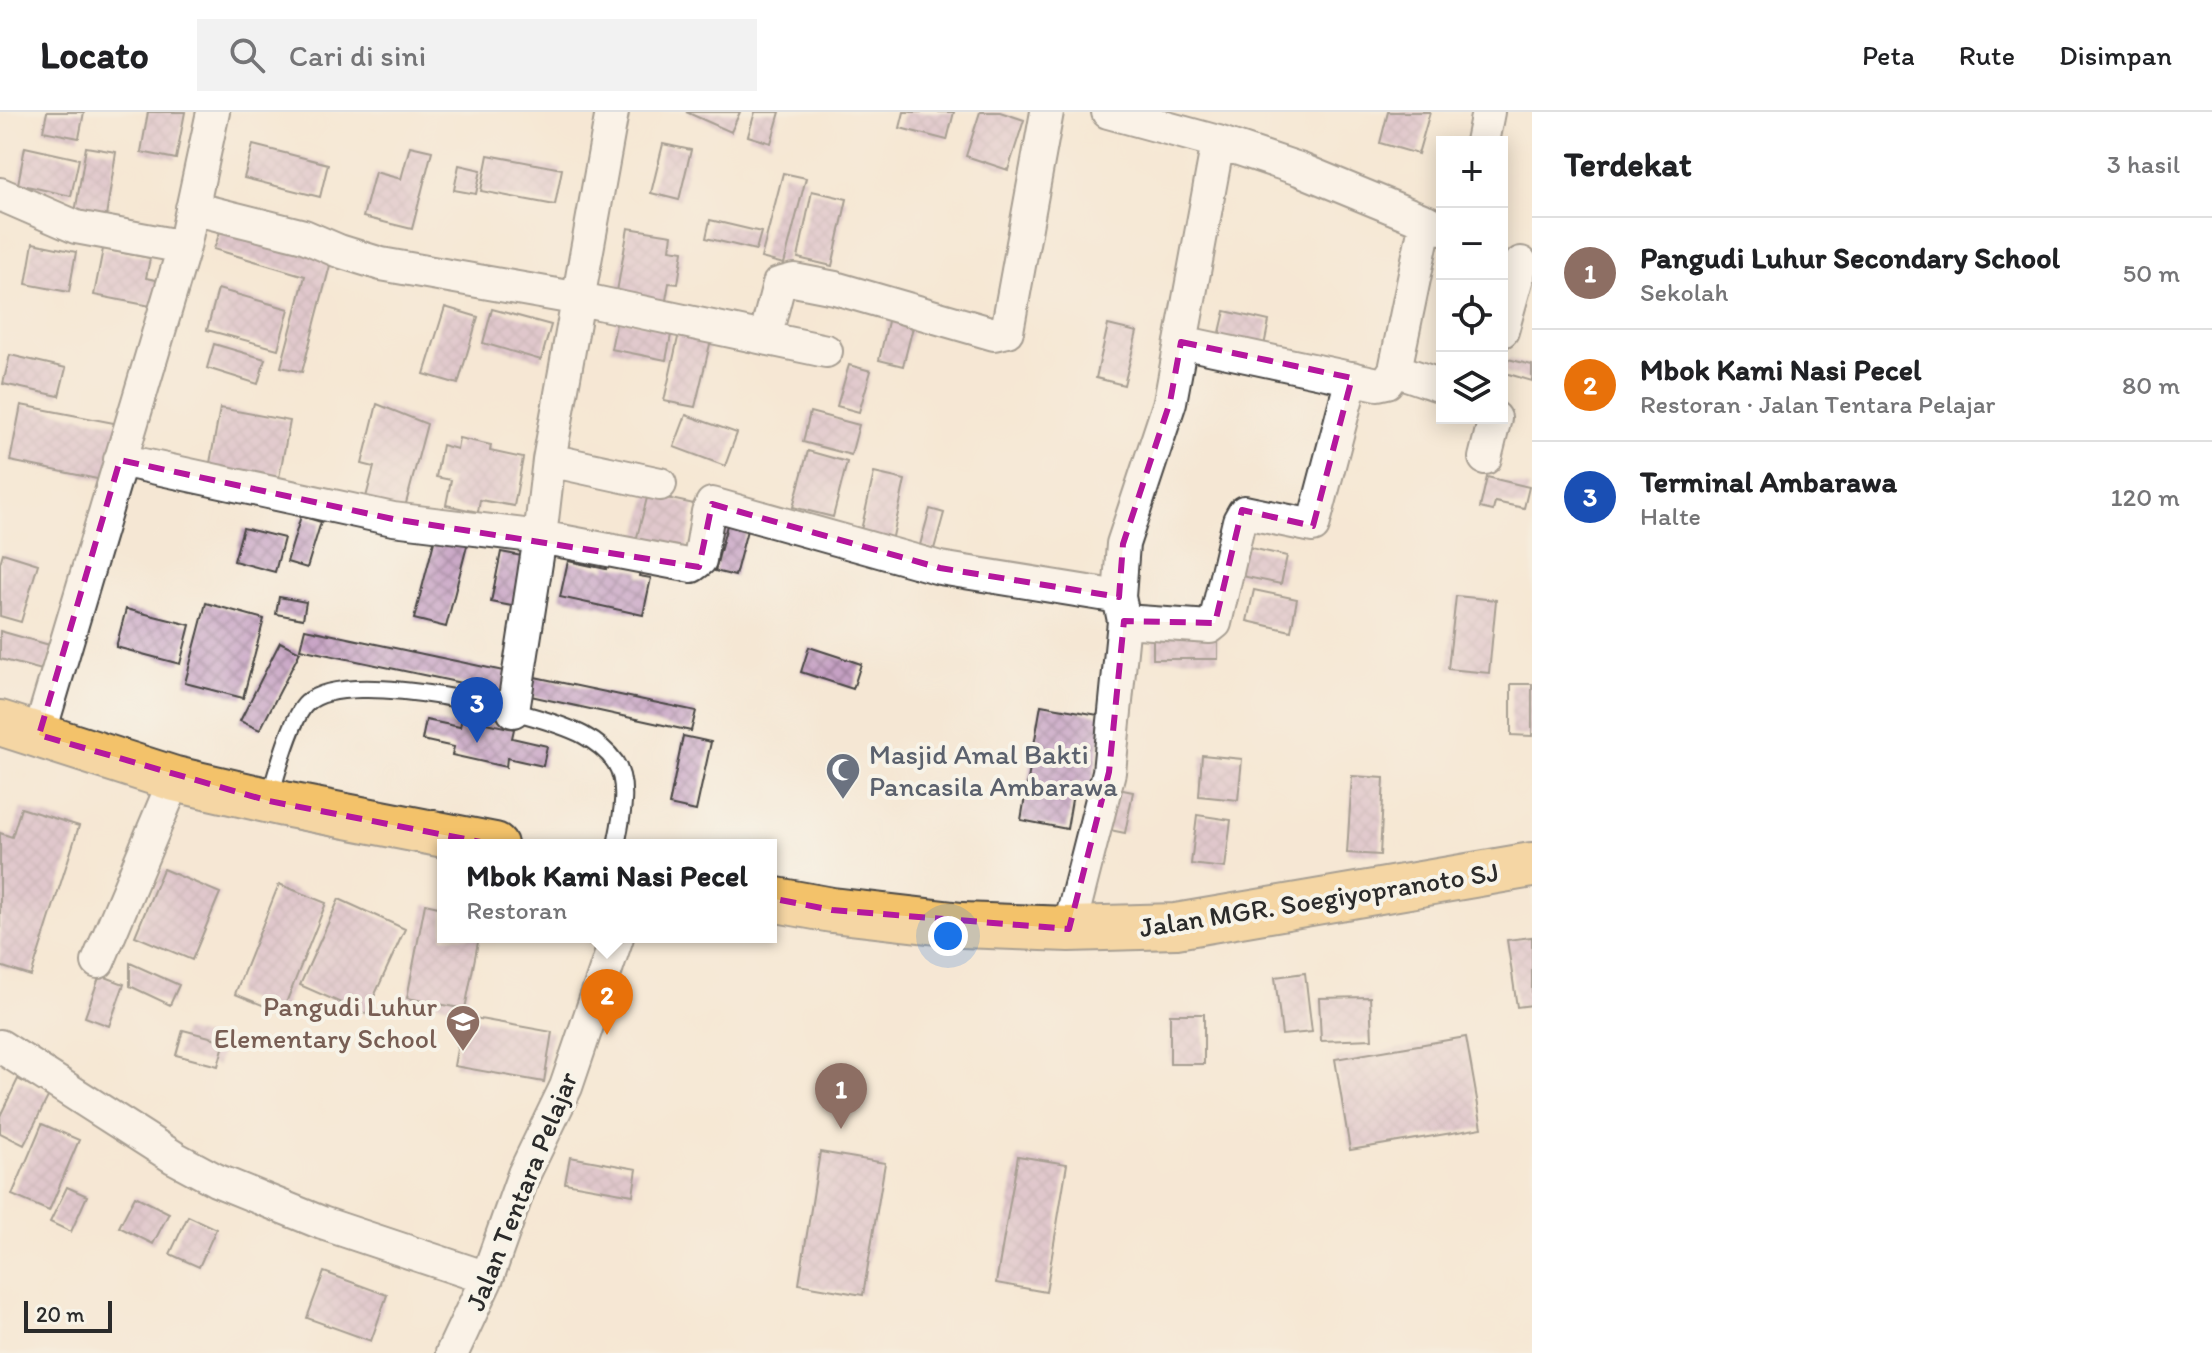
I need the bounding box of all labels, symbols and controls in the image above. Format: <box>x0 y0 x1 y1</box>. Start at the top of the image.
search box <box>197 19 757 91</box>
text: Locato <box>40 32 149 78</box>
icon: search <box>225 33 269 77</box>
text: Cari di sini <box>289 37 426 74</box>
text: Peta <box>1862 38 1915 72</box>
text: Rute <box>1959 38 2015 72</box>
text: Disimpan <box>2059 38 2172 72</box>
map controls <box>1436 136 1508 424</box>
button: + <box>1436 136 1508 208</box>
text: Terdekat <box>1564 144 1692 185</box>
text: 3 hasil <box>2107 148 2180 180</box>
button: − <box>1436 208 1508 280</box>
text: Pangudi Luhur Secondary School <box>1640 239 2060 276</box>
text: 1 <box>1584 257 1596 289</box>
text: 50 m <box>2123 257 2180 289</box>
text: Sekolah <box>1640 276 1728 308</box>
button: locate <box>1436 280 1508 352</box>
text: Mbok Kami Nasi Pecel <box>1640 351 1921 388</box>
button: layers <box>1436 352 1508 424</box>
text: 2 <box>1583 369 1597 401</box>
text: 80 m <box>2122 369 2180 401</box>
text: Restoran · Jalan Tentara Pelajar <box>1640 388 1995 420</box>
text: Terminal Ambarawa <box>1640 463 1897 500</box>
text: 3 <box>1583 481 1597 513</box>
text: 120 m <box>2111 481 2180 513</box>
text: Halte <box>1640 500 1701 532</box>
pin: 3 <box>451 677 503 743</box>
place label: Masjid Amal Bakti Pancasila Ambarawa <box>869 737 1118 803</box>
mosque icon: Masjid Amal Bakti Pancasila Ambarawa <box>824 751 862 801</box>
popup <box>437 839 777 943</box>
street label: Jalan MGR. Soegiyopranoto SJ <box>1137 854 1501 944</box>
text: Mbok Kami Nasi Pecel <box>466 857 748 894</box>
text: Restoran <box>466 894 567 926</box>
your location <box>928 916 968 956</box>
pin: 2 <box>581 969 633 1035</box>
place label: Pangudi Luhur Elementary School <box>214 989 437 1055</box>
school or university icon: Pangudi Luhur Elementary School <box>444 1003 482 1053</box>
pin: 1 <box>815 1063 867 1129</box>
street label: Jalan Tentara Pelajar <box>458 1066 585 1315</box>
scale bar <box>24 1297 112 1333</box>
text: 20 m <box>36 1301 85 1328</box>

